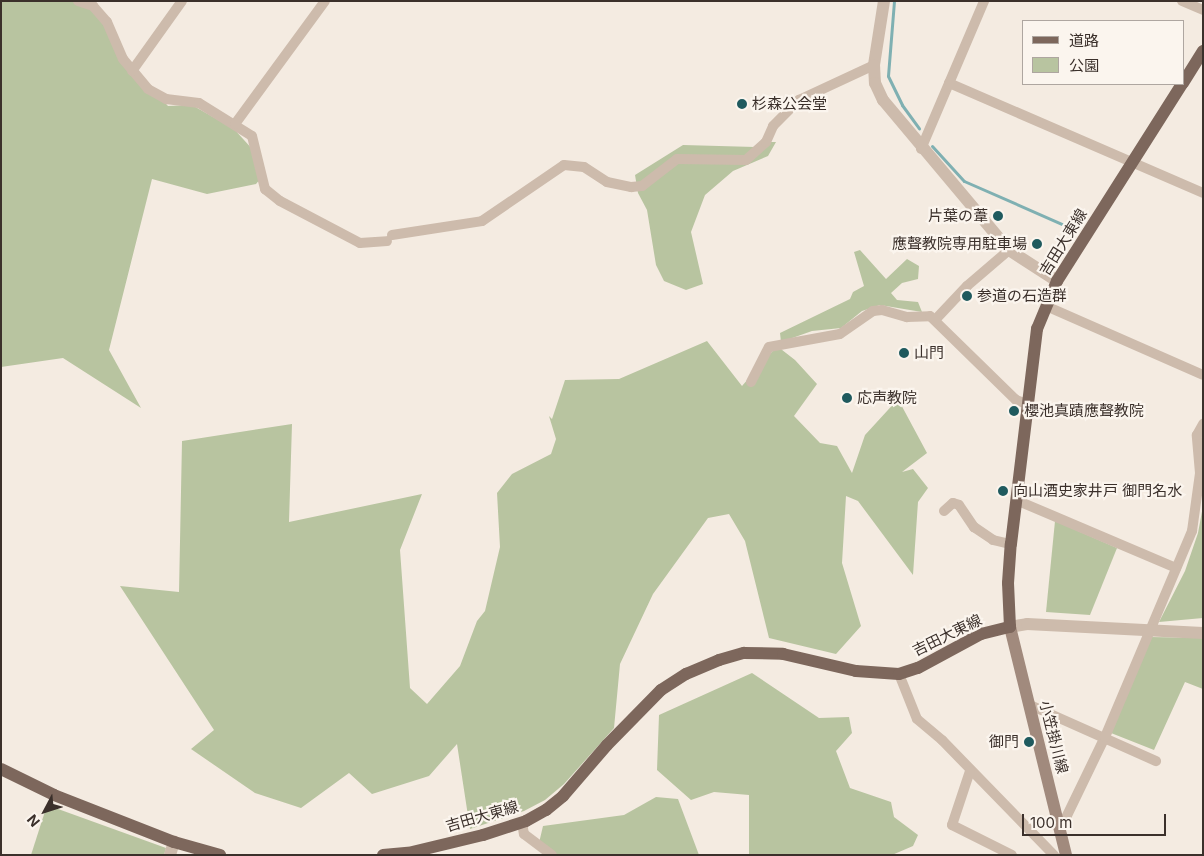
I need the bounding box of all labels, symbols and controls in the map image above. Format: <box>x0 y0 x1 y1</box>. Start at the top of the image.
legend <box>1022 20 1184 85</box>
text: 道路 <box>1069 31 1099 50</box>
text: 公園 <box>1069 56 1099 75</box>
place label: 杉森公会堂 <box>752 95 827 113</box>
marker: 杉森公会堂 <box>736 98 748 110</box>
street label: 吉田大東線 <box>1035 205 1091 279</box>
place label: 片葉の葦 <box>928 207 988 225</box>
marker: 片葉の葦 <box>992 210 1004 222</box>
place label: 應聲教院専用駐車場 <box>892 235 1027 253</box>
marker: 應聲教院専用駐車場 <box>1031 238 1043 250</box>
place label: 参道の石造群 <box>977 287 1067 305</box>
marker: 参道の石造群 <box>961 290 973 302</box>
place label: 山門 <box>914 344 944 362</box>
marker: 山門 <box>898 347 910 359</box>
place label: 応声教院 <box>857 389 917 407</box>
marker: 応声教院 <box>841 392 853 404</box>
place label: 櫻池真蹟應聲教院 <box>1024 402 1144 420</box>
marker: 櫻池真蹟應聲教院 <box>1008 405 1020 417</box>
place label: 向山酒史家井戸 御門名水 <box>1013 482 1182 500</box>
marker: 向山酒史家井戸 御門名水 <box>997 485 1009 497</box>
street label: 吉田大東線 <box>909 610 985 660</box>
street label: 小笠掛川線 <box>1036 698 1072 776</box>
place label: 御門 <box>989 733 1019 751</box>
marker: 御門 <box>1023 736 1035 748</box>
north arrow <box>20 786 70 836</box>
street label: 吉田大東線 <box>443 797 521 835</box>
scale bar <box>1024 804 1168 836</box>
text: N <box>23 811 43 831</box>
text: 100 m <box>1030 813 1072 832</box>

